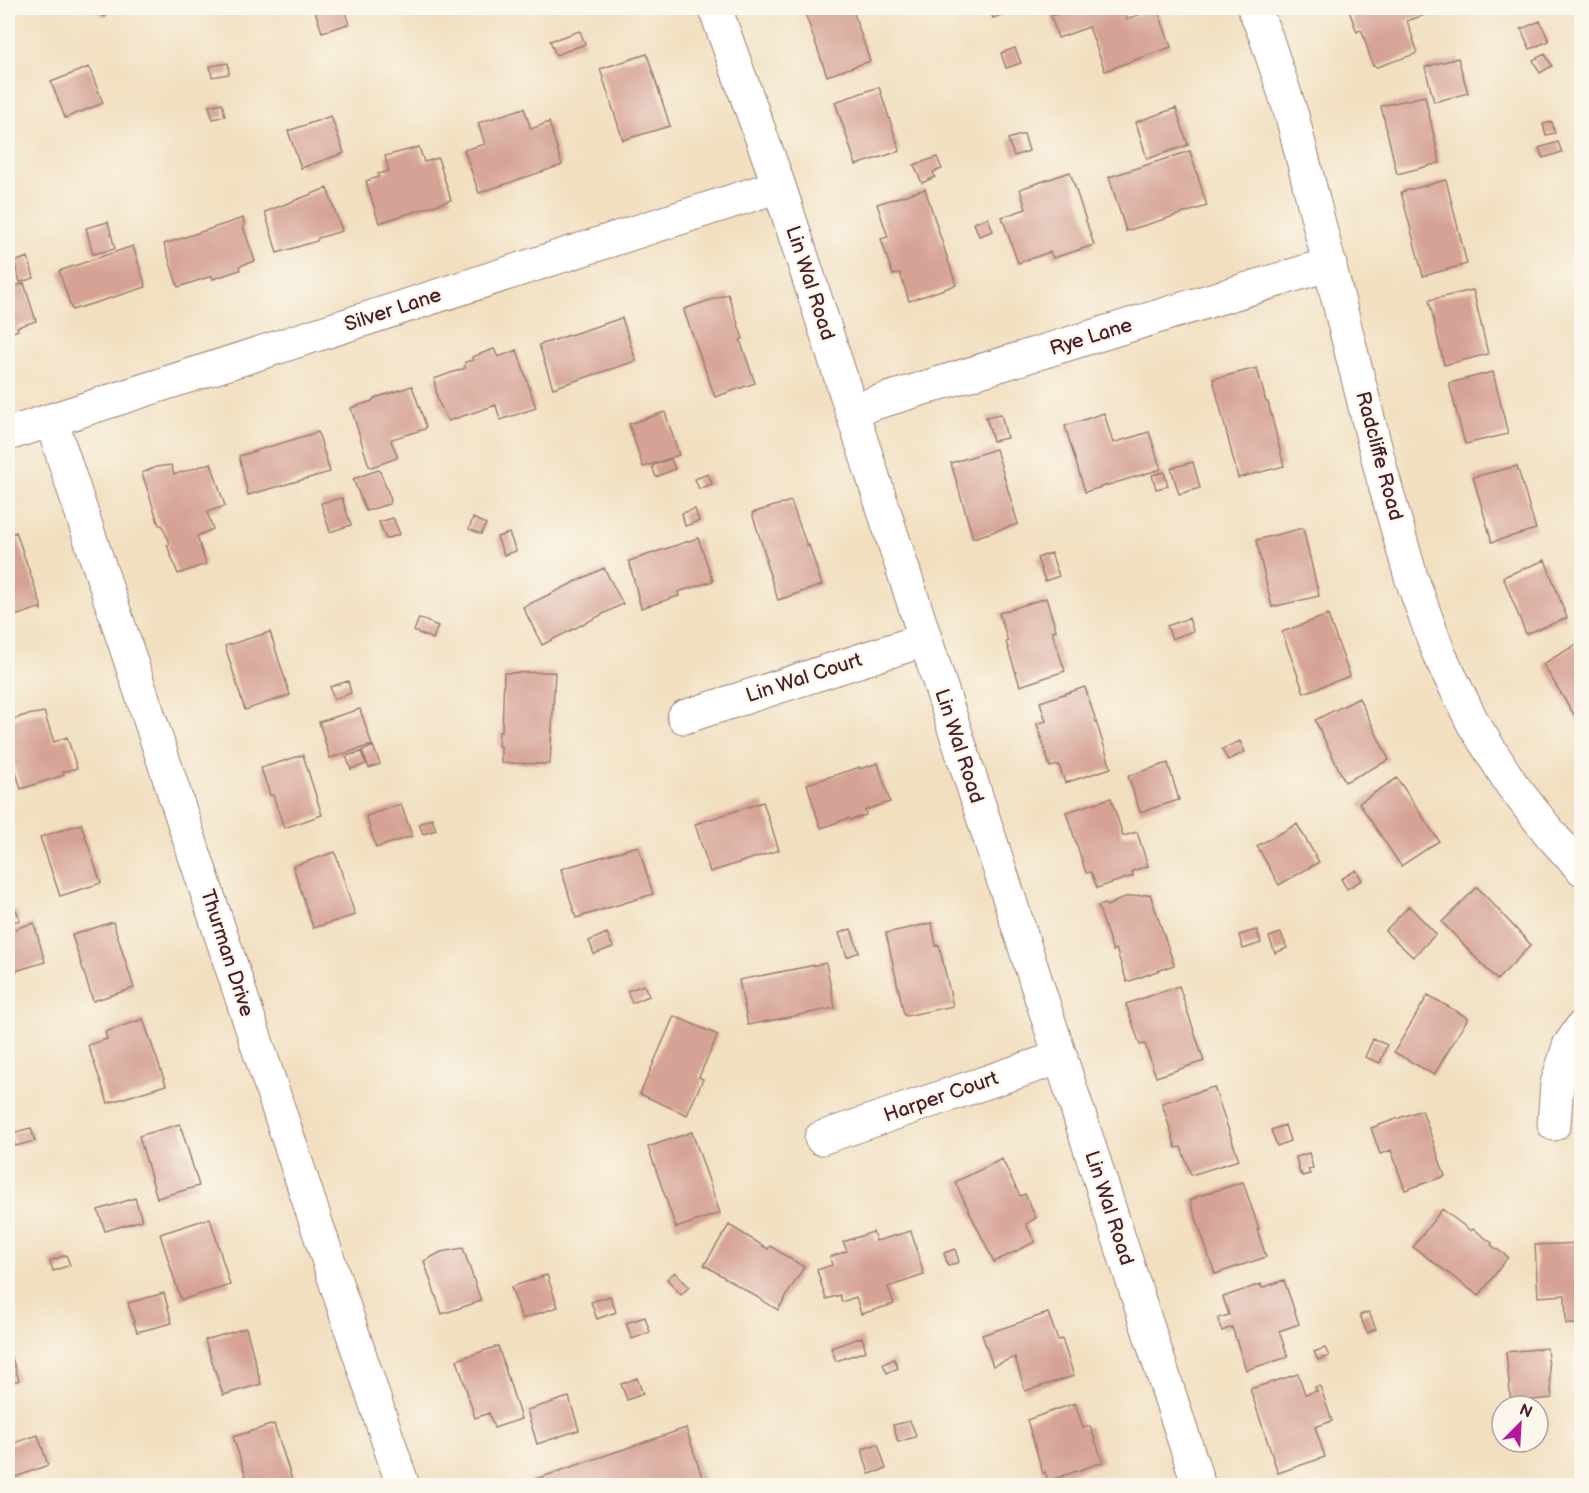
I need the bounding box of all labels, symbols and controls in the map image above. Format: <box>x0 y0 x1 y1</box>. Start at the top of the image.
street label: Lin Wal Road <box>780 223 840 343</box>
street label: Silver Lane <box>342 283 445 337</box>
street label: Rye Lane <box>1047 313 1135 361</box>
street label: Radcliffe Road <box>1350 389 1408 523</box>
street label: Lin Wal Court <box>743 648 865 708</box>
street label: Lin Wal Road <box>929 686 989 806</box>
street label: Thurman Drive <box>195 886 259 1020</box>
street label: Harper Court <box>881 1066 1001 1128</box>
street label: Lin Wal Road <box>1079 1148 1139 1268</box>
north arrow <box>1490 1394 1550 1454</box>
text: N <box>1516 1401 1535 1423</box>

